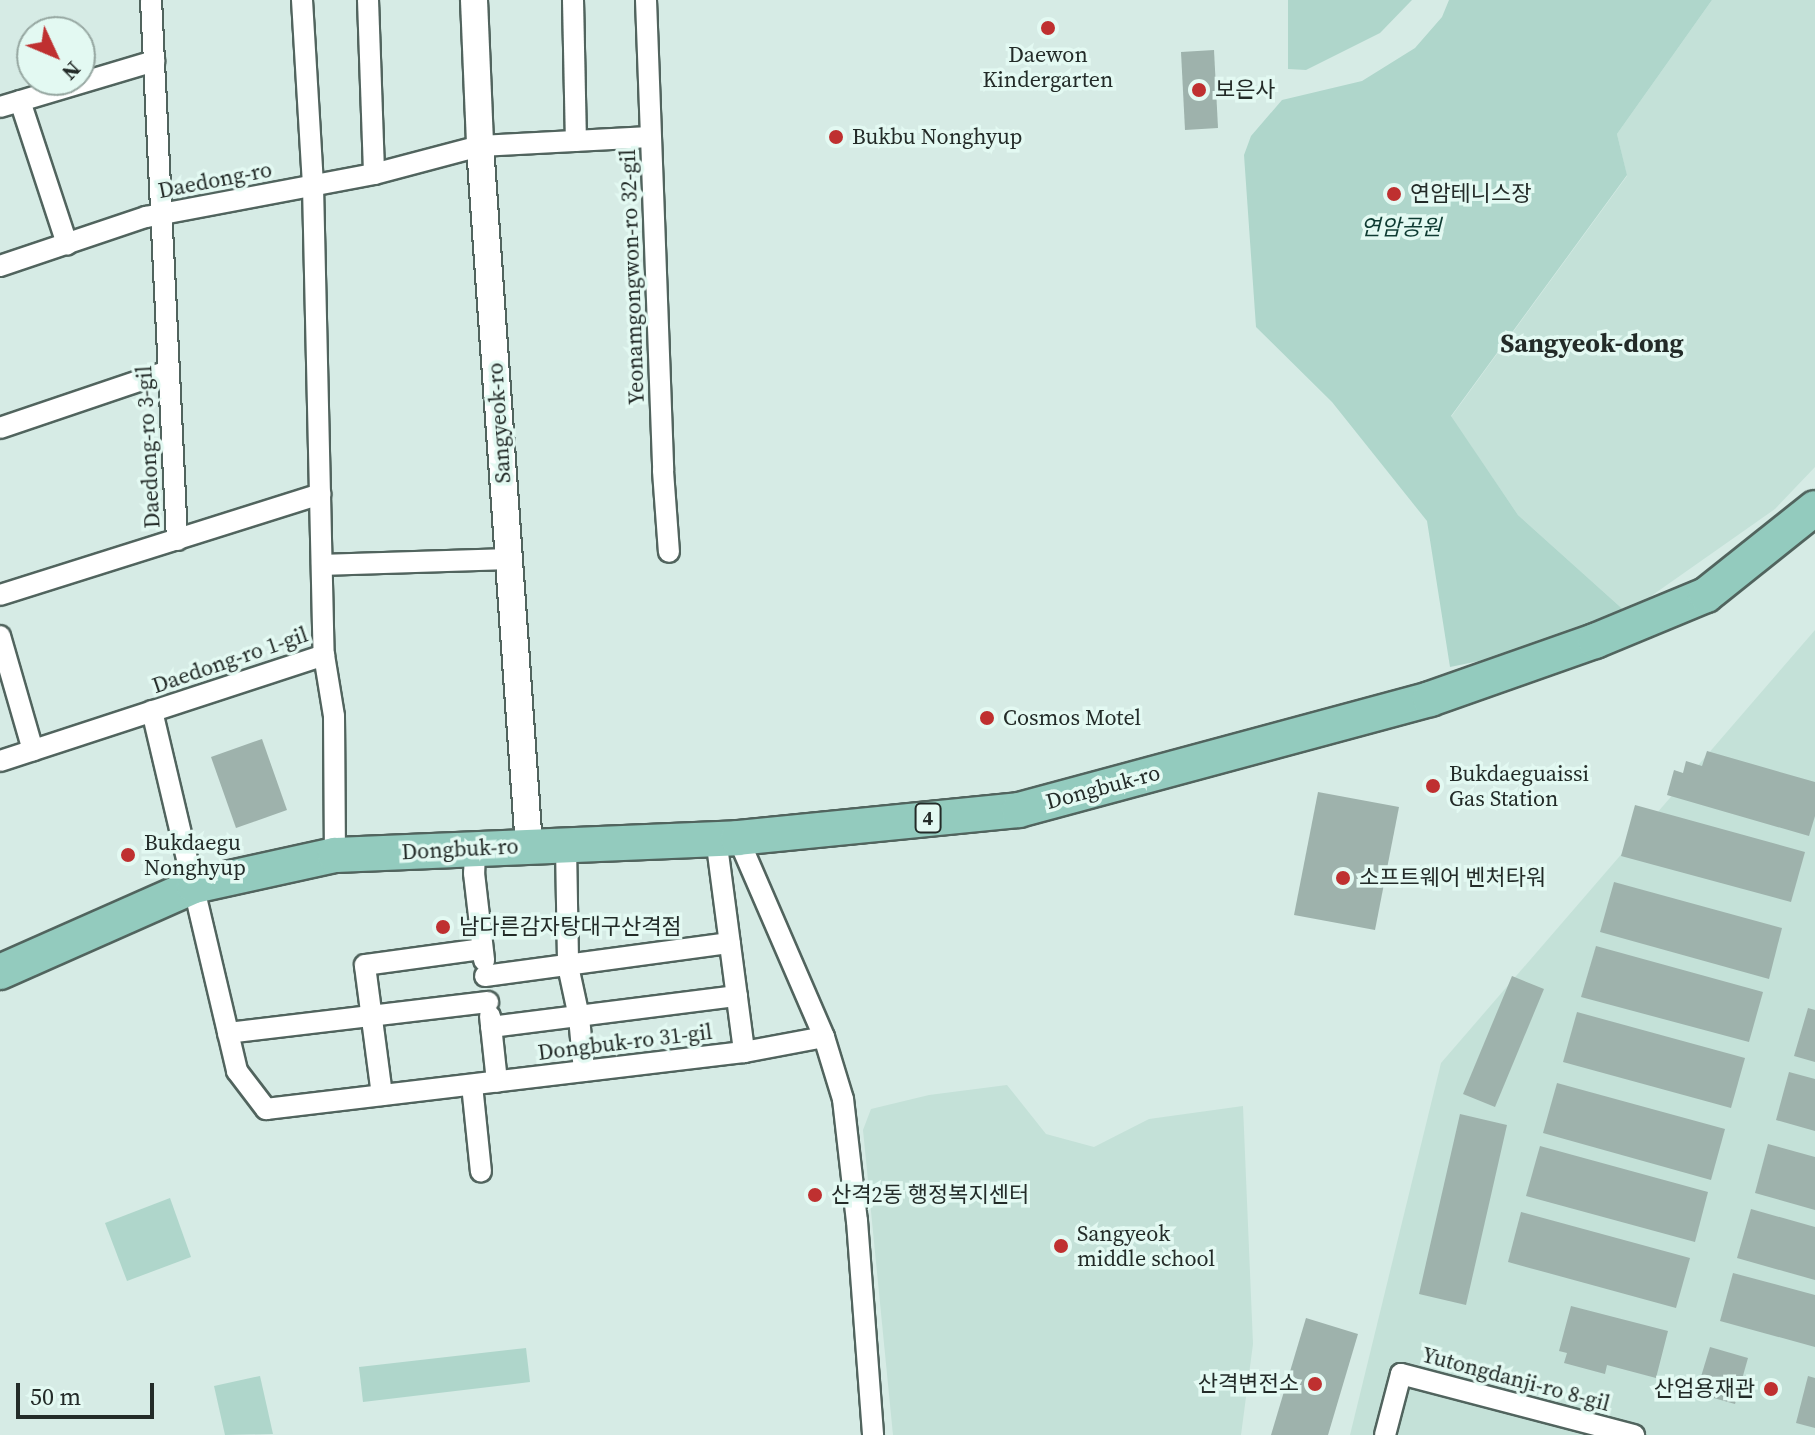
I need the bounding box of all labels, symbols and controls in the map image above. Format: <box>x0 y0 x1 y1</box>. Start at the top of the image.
north arrow <box>16 16 96 96</box>
marker: Daewon Kindergarten <box>1039 19 1057 37</box>
place label: Daewon Kindergarten <box>983 41 1113 92</box>
text: N <box>55 55 88 87</box>
place label: 보은사 <box>1215 77 1276 103</box>
marker: 보은사 <box>1190 81 1208 99</box>
place label: Bukbu Nonghyup <box>852 124 1022 150</box>
marker: Bukbu Nonghyup <box>827 128 845 146</box>
street label: Yeonamgongwon-ro 32-gil <box>614 149 650 405</box>
street label: Daedong-ro <box>156 156 274 204</box>
place label: 연암테니스장 <box>1410 181 1531 207</box>
marker: 연암테니스장 <box>1385 185 1403 203</box>
park label: 연암공원 <box>1361 215 1441 241</box>
district label: Sangyeok-dong <box>1500 328 1684 360</box>
street label: Sangyeok-ro <box>482 362 516 484</box>
street label: Daedong-ro 3-gil <box>131 365 165 529</box>
street label: Daedong-ro 1-gil <box>149 621 311 699</box>
place label: Cosmos Motel <box>1003 705 1141 731</box>
marker: Cosmos Motel <box>978 709 996 727</box>
street label: Dongbuk-ro <box>1043 759 1163 815</box>
place label: Bukdaeguaissi Gas Station <box>1449 760 1589 812</box>
marker: Bukdaeguaissi Gas Station <box>1424 777 1442 795</box>
road number: 4 <box>914 802 942 834</box>
place label: Bukdaegu Nonghyup <box>144 829 246 880</box>
street label: Dongbuk-ro <box>401 833 519 865</box>
marker: Bukdaegu Nonghyup <box>119 846 137 864</box>
place label: 소프트웨어 벤처타워 <box>1359 865 1546 891</box>
marker: 소프트웨어 벤처타워 <box>1334 869 1352 887</box>
place label: 남다른감자탕대구산격점 <box>459 914 682 940</box>
marker: 남다른감자탕대구산격점 <box>434 918 452 936</box>
street label: Dongbuk-ro 31-gil <box>536 1018 714 1066</box>
place label: 산격2동 행정복지센터 <box>831 1182 1029 1208</box>
marker: 산격2동 행정복지센터 <box>806 1186 824 1204</box>
place label: Sangyeok middle school <box>1077 1220 1215 1272</box>
marker: Sangyeok middle school <box>1052 1237 1070 1255</box>
street label: Yutongdanji-ro 8-gil <box>1419 1341 1613 1417</box>
scale bar <box>20 1367 158 1417</box>
place label: 산격변전소 <box>1198 1371 1299 1397</box>
marker: 산격변전소 <box>1306 1375 1324 1393</box>
place label: 산업용재관 <box>1654 1376 1755 1402</box>
text: 50 m <box>30 1380 81 1413</box>
marker: 산업용재관 <box>1762 1380 1780 1398</box>

